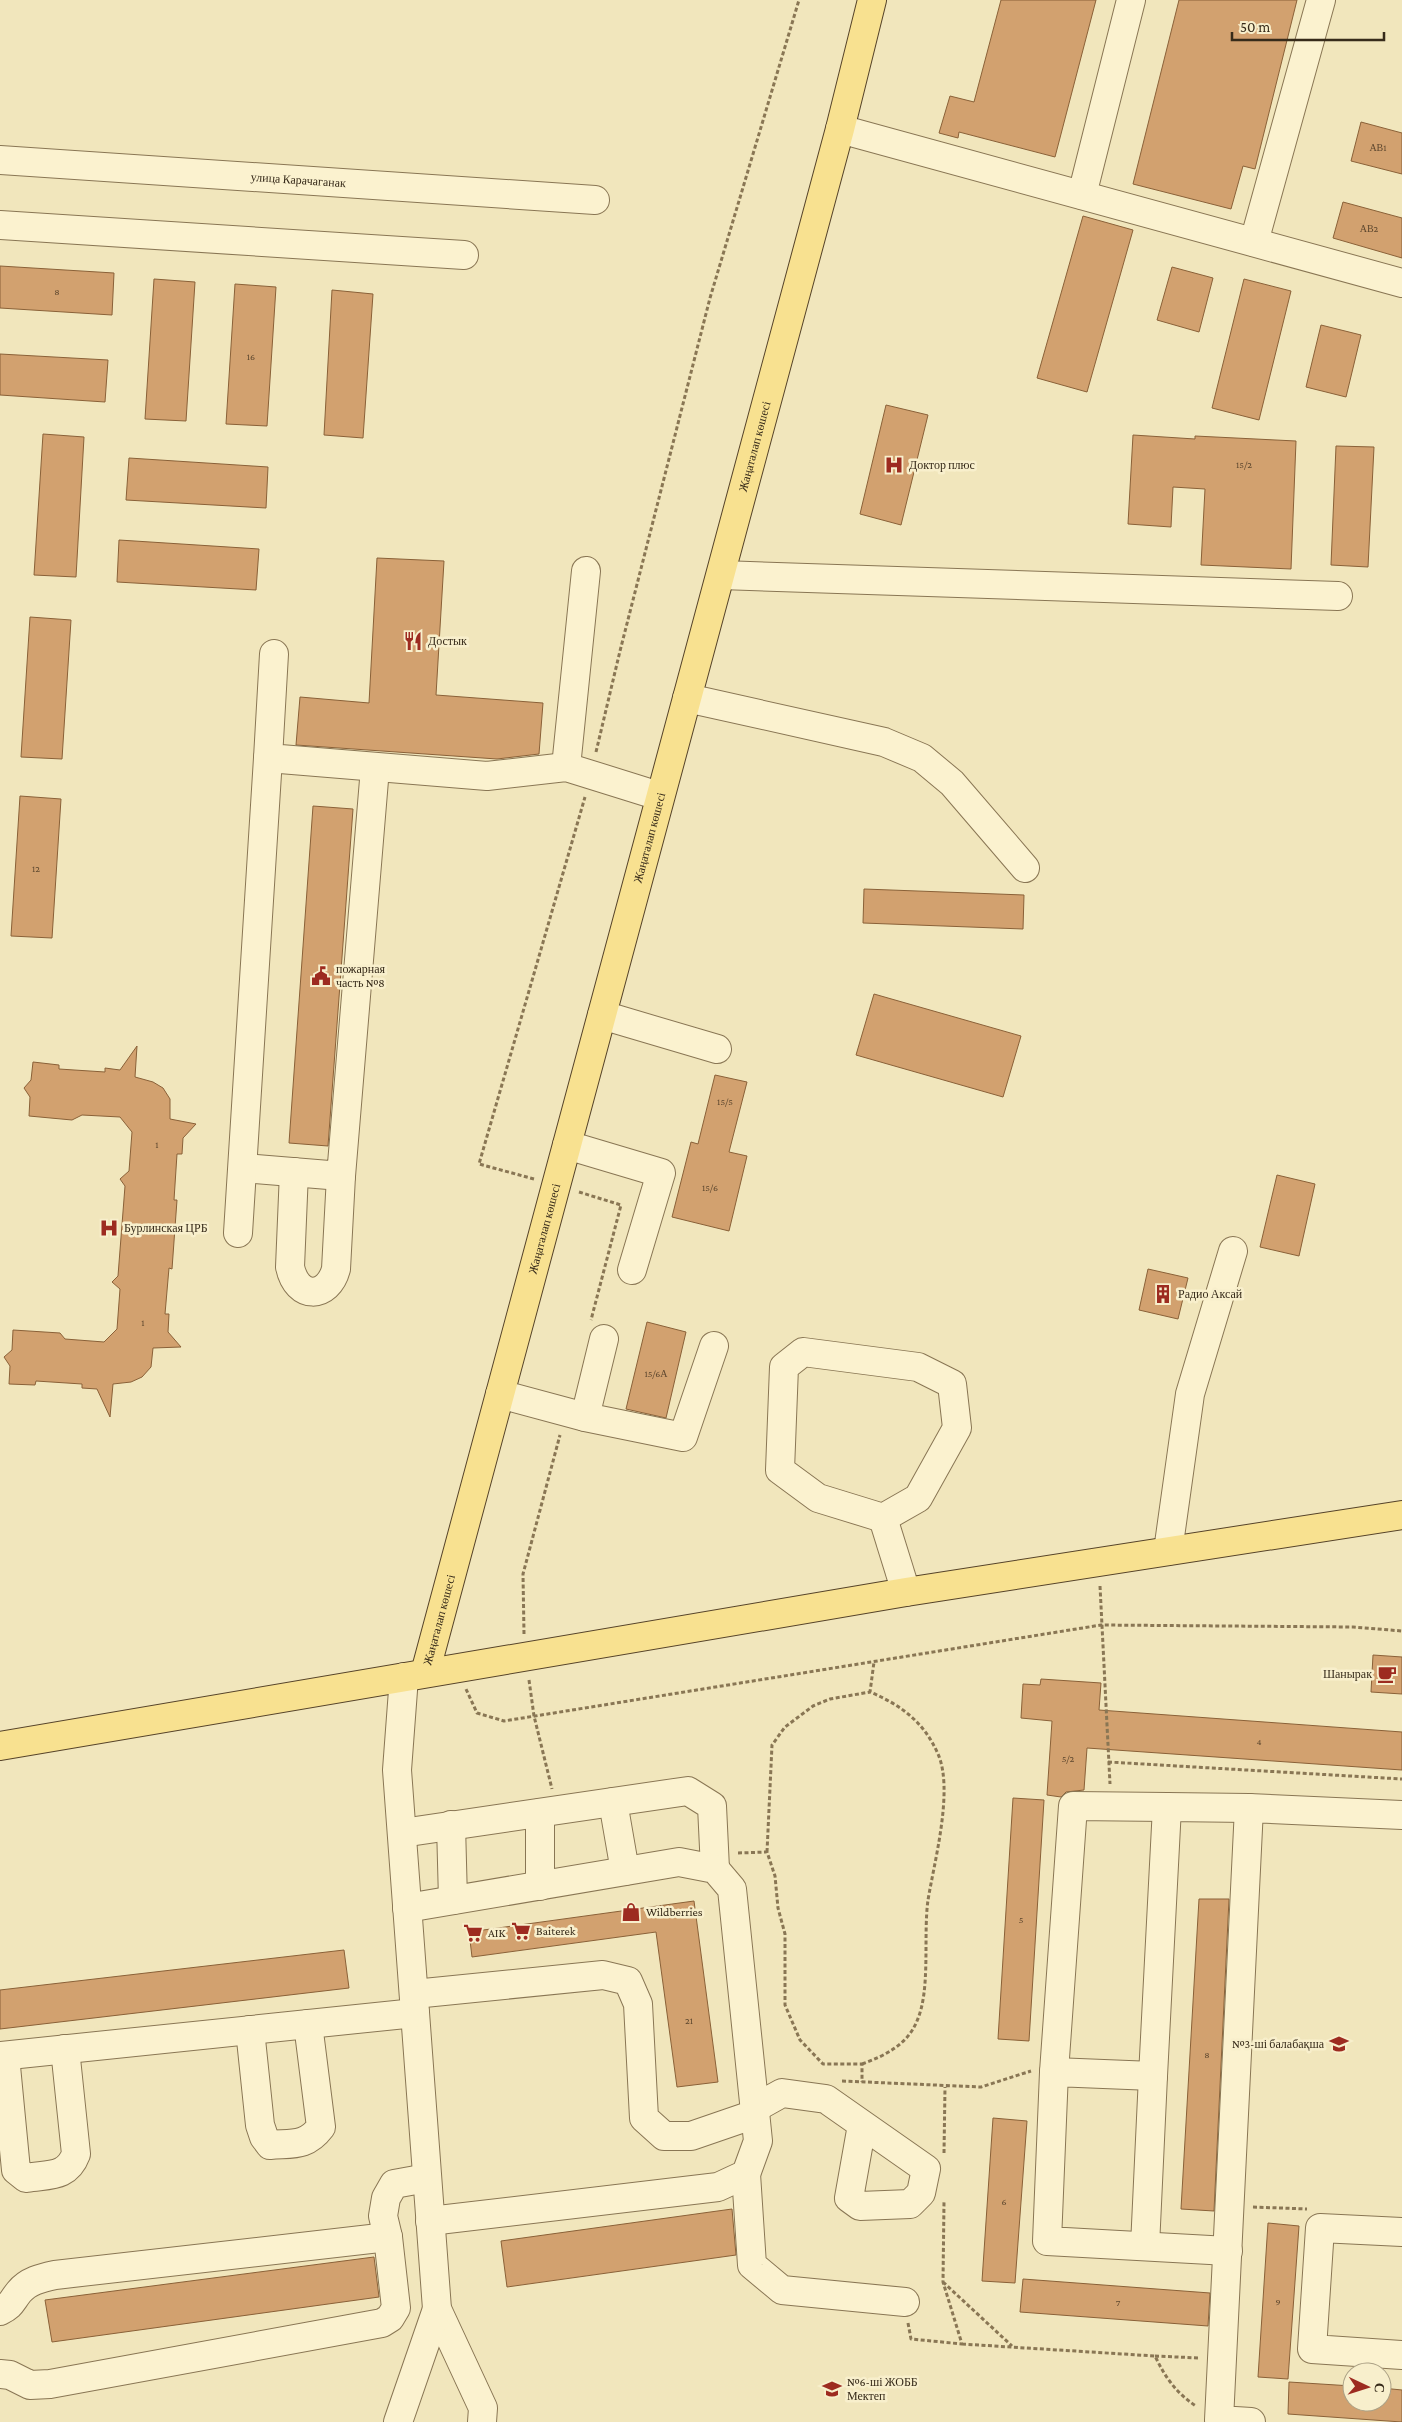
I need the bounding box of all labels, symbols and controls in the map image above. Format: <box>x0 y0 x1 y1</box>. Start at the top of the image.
scale bar <box>1232 10 1384 42</box>
text: 50 m <box>1240 19 1270 35</box>
house number: АВ1 <box>1369 142 1387 153</box>
street label: улица Карачаганак <box>250 170 346 190</box>
house number: АВ2 <box>1360 223 1379 234</box>
house number: 8 <box>54 286 60 297</box>
house number: 16 <box>247 351 255 362</box>
street label: Жаңаталап көшесі <box>736 399 774 493</box>
hospital icon: Доктор плюс <box>883 454 905 476</box>
place label: Доктор плюс <box>909 458 975 472</box>
house number: 15/2 <box>1236 459 1252 470</box>
restaurant icon: Достык <box>402 630 424 652</box>
place label: Достык <box>428 634 467 648</box>
street label: Жаңаталап көшесі <box>631 790 669 885</box>
house number: 12 <box>32 863 40 874</box>
place label: пожарная часть №8 <box>336 962 385 990</box>
public building icon: пожарная часть №8 <box>310 965 332 987</box>
house number: 15/5 <box>717 1096 733 1107</box>
house number: 1 <box>155 1139 159 1150</box>
street label: Жаңаталап көшесі <box>526 1181 563 1276</box>
house number: 15/6 <box>702 1182 718 1193</box>
hospital icon: Бурлинская ЦРБ <box>98 1217 120 1239</box>
place label: Бурлинская ЦРБ <box>124 1221 208 1235</box>
building icon: Радио Аксай <box>1152 1283 1174 1305</box>
place label: Радио Аксай <box>1178 1287 1243 1301</box>
house number: 1 <box>141 1317 145 1328</box>
house number: 15/6А <box>644 1368 668 1379</box>
street label: Жаңаталап көшесі <box>420 1572 458 1667</box>
cafe icon: Шанырак <box>1376 1663 1398 1685</box>
place label: Шанырак <box>1323 1667 1372 1681</box>
house number: 4 <box>1256 1736 1262 1747</box>
house number: 5/2 <box>1062 1753 1075 1764</box>
shop icon: Wildberries <box>620 1901 642 1923</box>
place label: Wildberries <box>646 1905 703 1919</box>
house number: 5 <box>1019 1914 1024 1925</box>
supermarket icon: Baiterek <box>510 1920 532 1942</box>
supermarket icon: AIK <box>462 1922 484 1944</box>
place label: Baiterek <box>536 1924 576 1938</box>
place label: AIK <box>488 1926 505 1940</box>
house number: 21 <box>685 2015 693 2026</box>
school or university icon: №3-ші балабақша <box>1328 2033 1350 2055</box>
place label: №3-ші балабақша <box>1232 2037 1325 2051</box>
house number: 8 <box>1204 2049 1210 2060</box>
house number: 6 <box>1001 2196 1007 2207</box>
house number: 9 <box>1275 2296 1281 2307</box>
house number: 7 <box>1116 2297 1121 2308</box>
north arrow <box>1342 2362 1392 2412</box>
place label: №6-ші ЖОББ Мектеп <box>847 2375 918 2403</box>
school or university icon: №6-ші ЖОББ Мектеп <box>821 2378 843 2400</box>
text: С <box>1372 2382 1388 2394</box>

